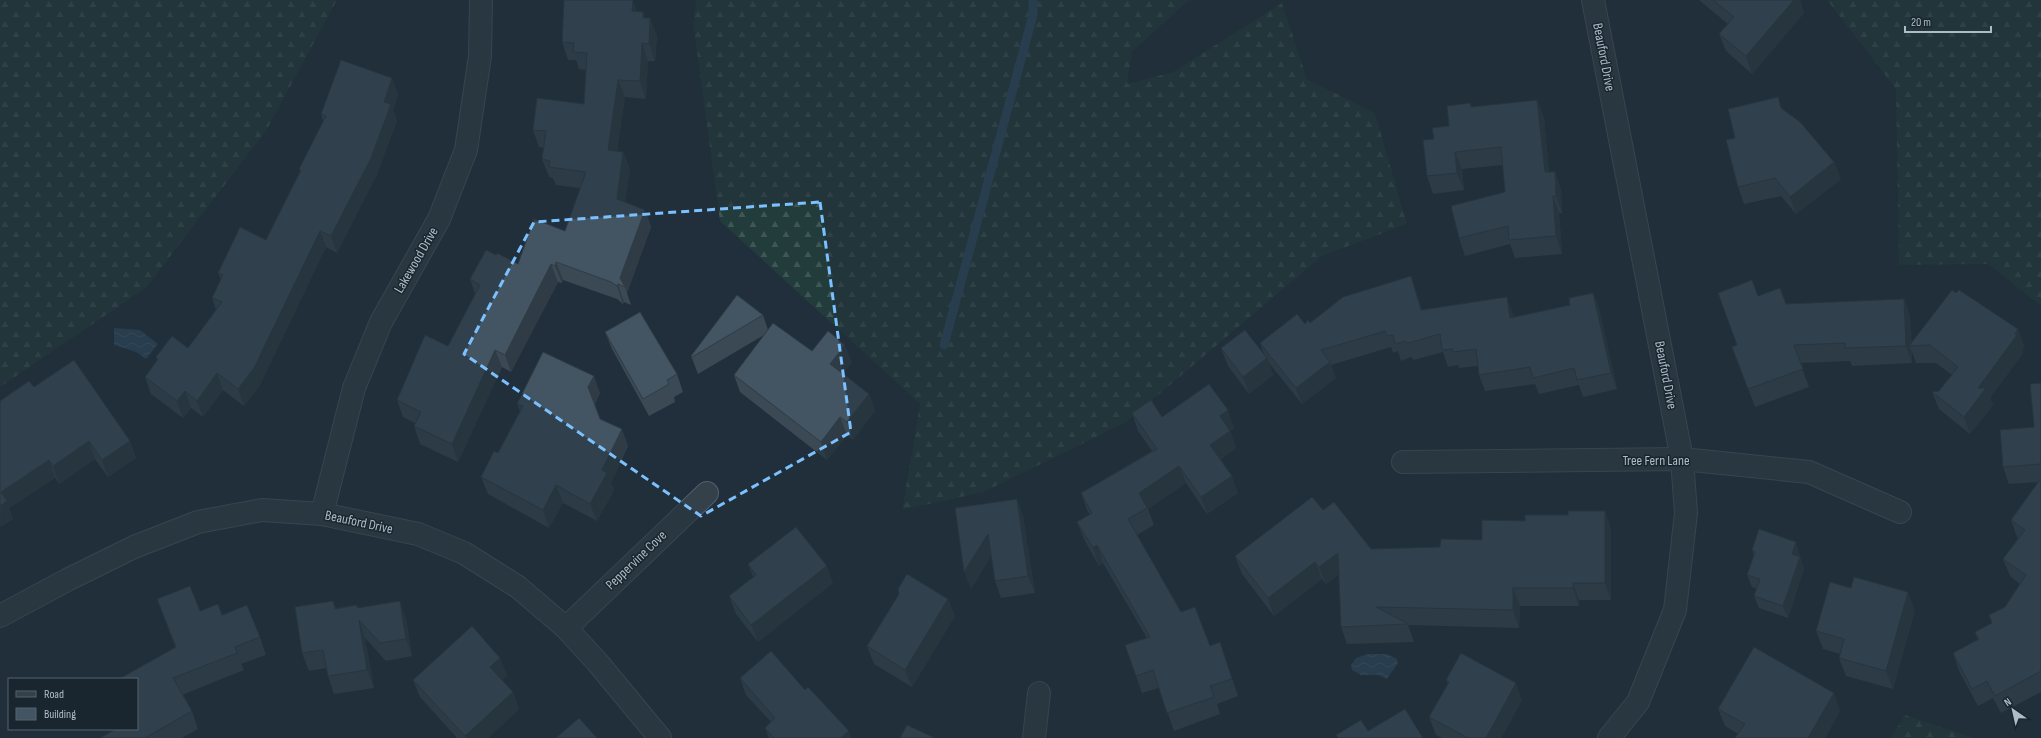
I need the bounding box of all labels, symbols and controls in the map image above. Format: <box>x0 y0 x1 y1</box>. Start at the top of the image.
scale bar <box>1905 8 1991 34</box>
text: 20 m <box>1911 15 1931 30</box>
street label: Beauford Drive <box>1589 22 1619 92</box>
street label: Lakewood Drive <box>390 224 442 296</box>
street label: Beauford Drive <box>1651 340 1681 410</box>
street label: Tree Fern Lane <box>1622 452 1690 469</box>
street label: Beauford Drive <box>324 507 394 537</box>
street label: Peppervine Cove <box>602 527 670 593</box>
legend <box>8 678 138 730</box>
text: Road <box>44 687 64 702</box>
north arrow <box>1993 690 2033 730</box>
text: N <box>2002 695 2014 709</box>
text: Building <box>44 707 76 722</box>

